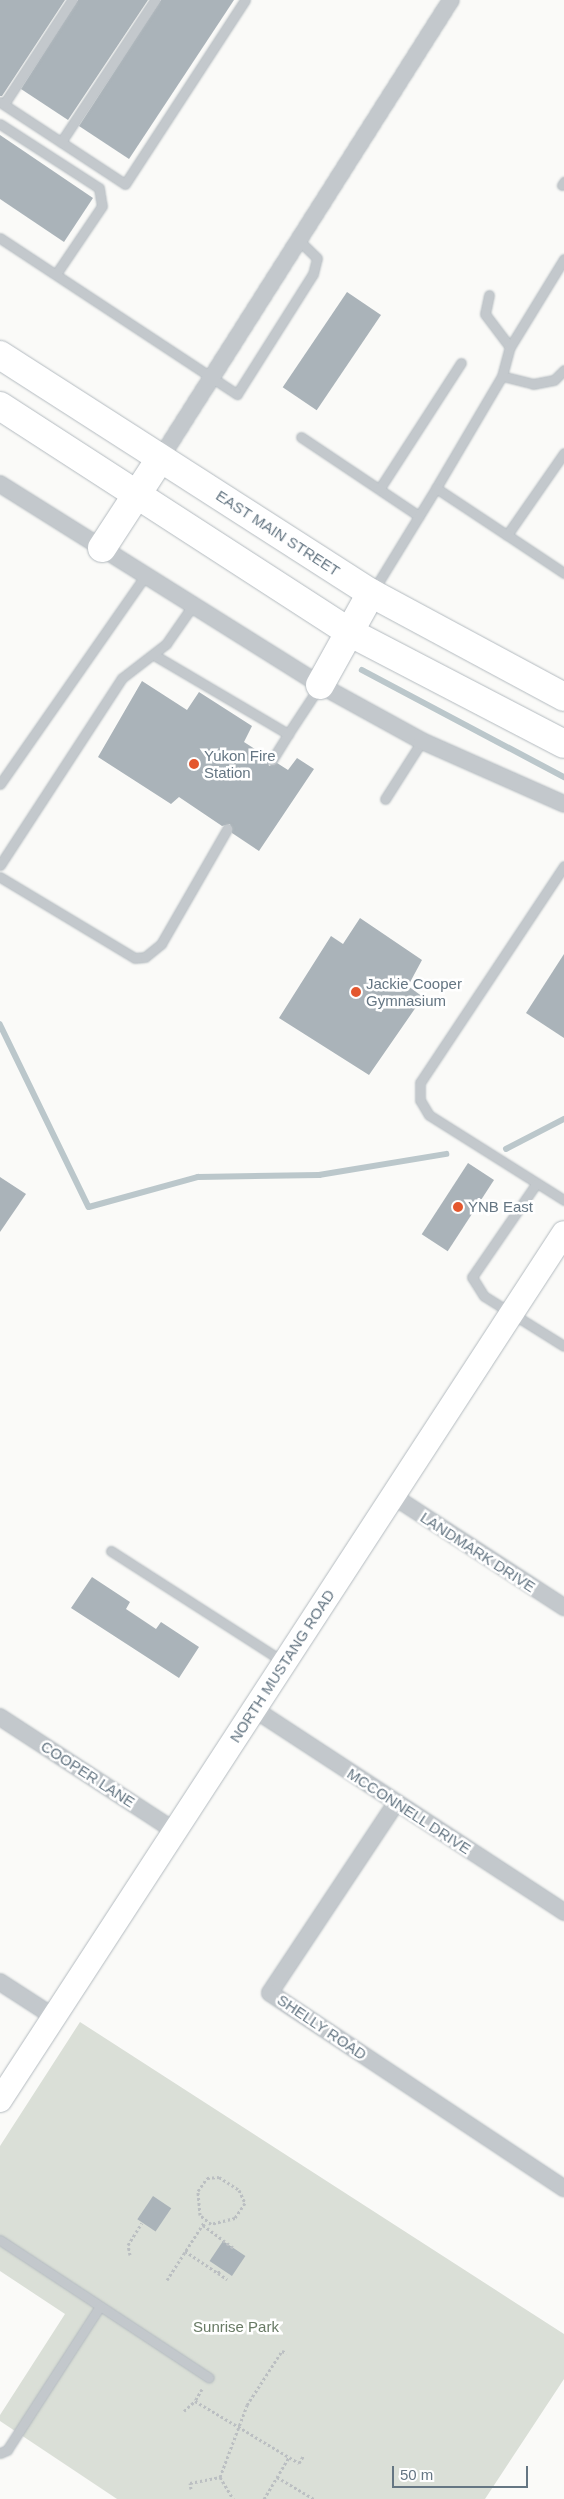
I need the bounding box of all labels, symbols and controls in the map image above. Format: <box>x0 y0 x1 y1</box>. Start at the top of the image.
street label: EAST MAIN STREET <box>213 486 343 580</box>
place label: Yukon Fire Station <box>204 746 276 781</box>
marker: Yukon Fire Station <box>188 758 200 770</box>
place label: Jackie Cooper Gymnasium <box>366 974 462 1009</box>
marker: Jackie Cooper Gymnasium <box>350 986 362 998</box>
place label: YNB East <box>468 1198 533 1216</box>
marker: YNB East <box>452 1201 464 1213</box>
street label: LANDMARK DRIVE <box>417 1508 539 1596</box>
street label: NORTH MUSTANG ROAD <box>226 1586 338 1746</box>
street label: COOPER LANE <box>38 1737 138 1811</box>
street label: MCCONNELL DRIVE <box>344 1764 474 1858</box>
street label: SHELLY ROAD <box>274 1990 370 2064</box>
park label: Sunrise Park <box>193 2318 279 2336</box>
scale bar <box>394 2456 530 2488</box>
text: 50 m <box>400 2466 433 2483</box>

